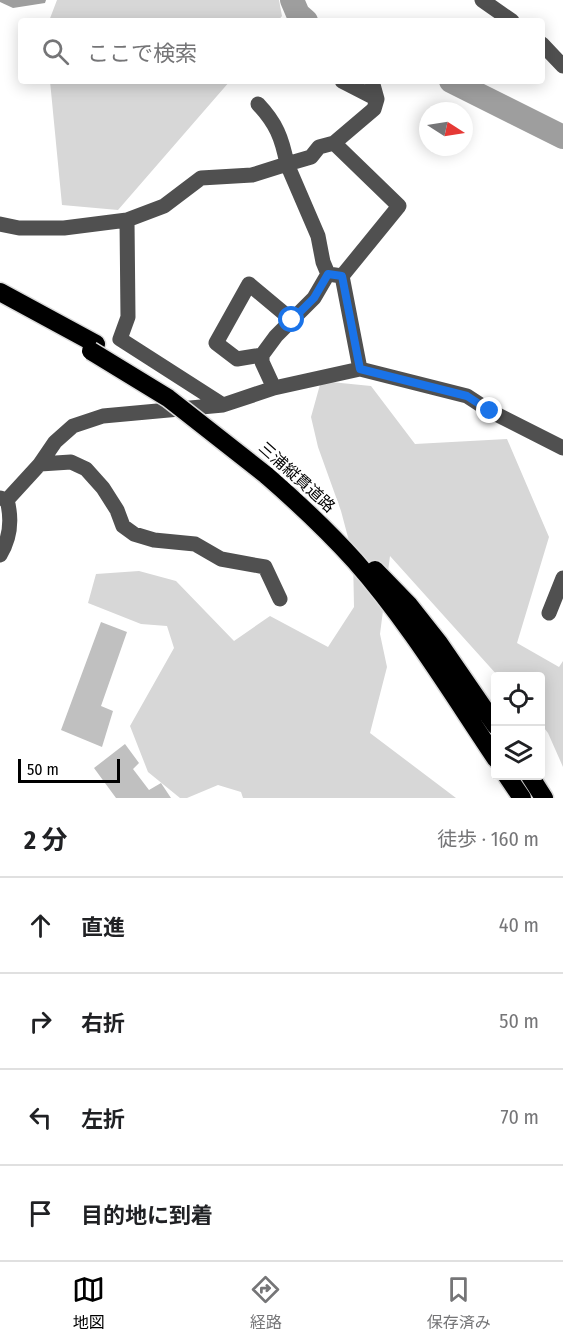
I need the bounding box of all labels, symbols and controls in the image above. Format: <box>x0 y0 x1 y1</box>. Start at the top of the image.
search box <box>18 18 545 84</box>
icon: search <box>39 35 72 68</box>
text: ここで検索 <box>87 40 197 67</box>
north arrow <box>419 102 473 156</box>
route start <box>278 306 304 332</box>
route end <box>476 397 502 423</box>
street label: 三浦縦貫道路 <box>255 438 339 516</box>
map controls <box>491 672 545 780</box>
button: locate <box>491 672 545 726</box>
button: layers <box>491 726 545 780</box>
scale bar <box>18 756 120 784</box>
text: 50 m <box>27 760 59 779</box>
text: 2 分 <box>24 825 67 856</box>
text: 徒歩 · 160 m <box>437 827 539 851</box>
icon: ahead <box>24 909 57 942</box>
text: 40 m <box>499 913 539 937</box>
text: 直進 <box>81 914 125 941</box>
icon: right <box>24 1005 57 1038</box>
text: 50 m <box>499 1009 539 1033</box>
text: 右折 <box>81 1010 125 1037</box>
icon: left <box>24 1101 57 1134</box>
text: 70 m <box>501 1105 539 1129</box>
text: 左折 <box>81 1106 125 1133</box>
icon: arrive <box>24 1197 57 1230</box>
text: 目的地に到着 <box>81 1202 213 1229</box>
tab: 地図 <box>72 1273 105 1333</box>
tab: 経路 <box>249 1273 282 1333</box>
tab: 保存済み <box>427 1273 491 1333</box>

